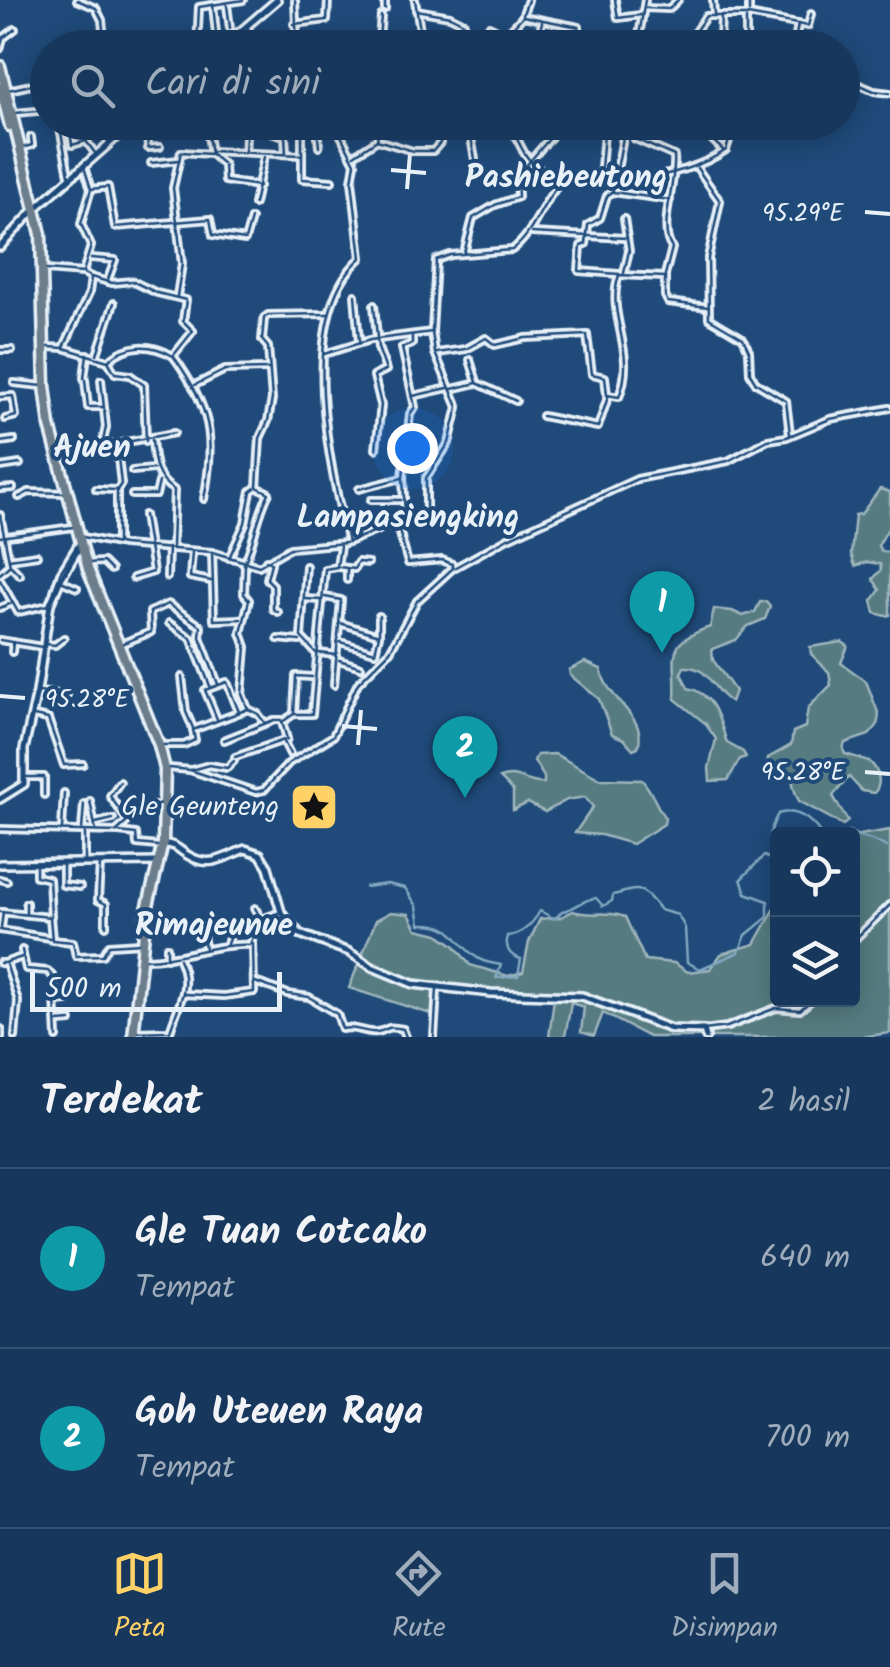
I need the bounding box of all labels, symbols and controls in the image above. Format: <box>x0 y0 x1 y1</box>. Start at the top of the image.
search box <box>30 30 860 140</box>
text: Cari di sini <box>145 55 320 115</box>
icon: search <box>65 58 120 113</box>
district label: Pashiebeutong <box>465 153 667 204</box>
text: 95.29°E <box>762 194 845 234</box>
district label: Ajuen <box>53 423 131 474</box>
your location <box>387 423 438 474</box>
district label: Lampasiengking <box>297 493 519 544</box>
pin: 1 <box>630 570 694 653</box>
text: 95.28°E <box>45 680 130 720</box>
pin: 2 <box>432 716 498 798</box>
text: 95.28°E <box>761 753 846 793</box>
place icon: Gle Geunteng <box>288 781 340 833</box>
place label: Gle Geunteng <box>121 785 279 830</box>
map controls <box>770 827 860 1007</box>
button: locate <box>770 827 860 917</box>
district label: Rimajeunue <box>135 901 294 952</box>
button: layers <box>770 917 860 1007</box>
scale bar <box>30 967 282 1011</box>
text: 500 m <box>45 967 122 1012</box>
text: Terdekat <box>40 1069 203 1136</box>
text: 2 hasil <box>757 1077 850 1128</box>
text: Gle Tuan Cotcako <box>135 1203 427 1263</box>
text: 1 <box>68 1233 77 1284</box>
text: 640 m <box>760 1233 850 1284</box>
text: Tempat <box>135 1263 235 1314</box>
text: Goh Uteuen Raya <box>135 1383 423 1443</box>
text: 2 <box>63 1413 82 1464</box>
text: 700 m <box>765 1413 850 1464</box>
text: Tempat <box>135 1443 235 1494</box>
tab: Peta <box>112 1546 167 1651</box>
tab: Rute <box>391 1546 446 1651</box>
tab: Disimpan <box>671 1546 778 1651</box>

